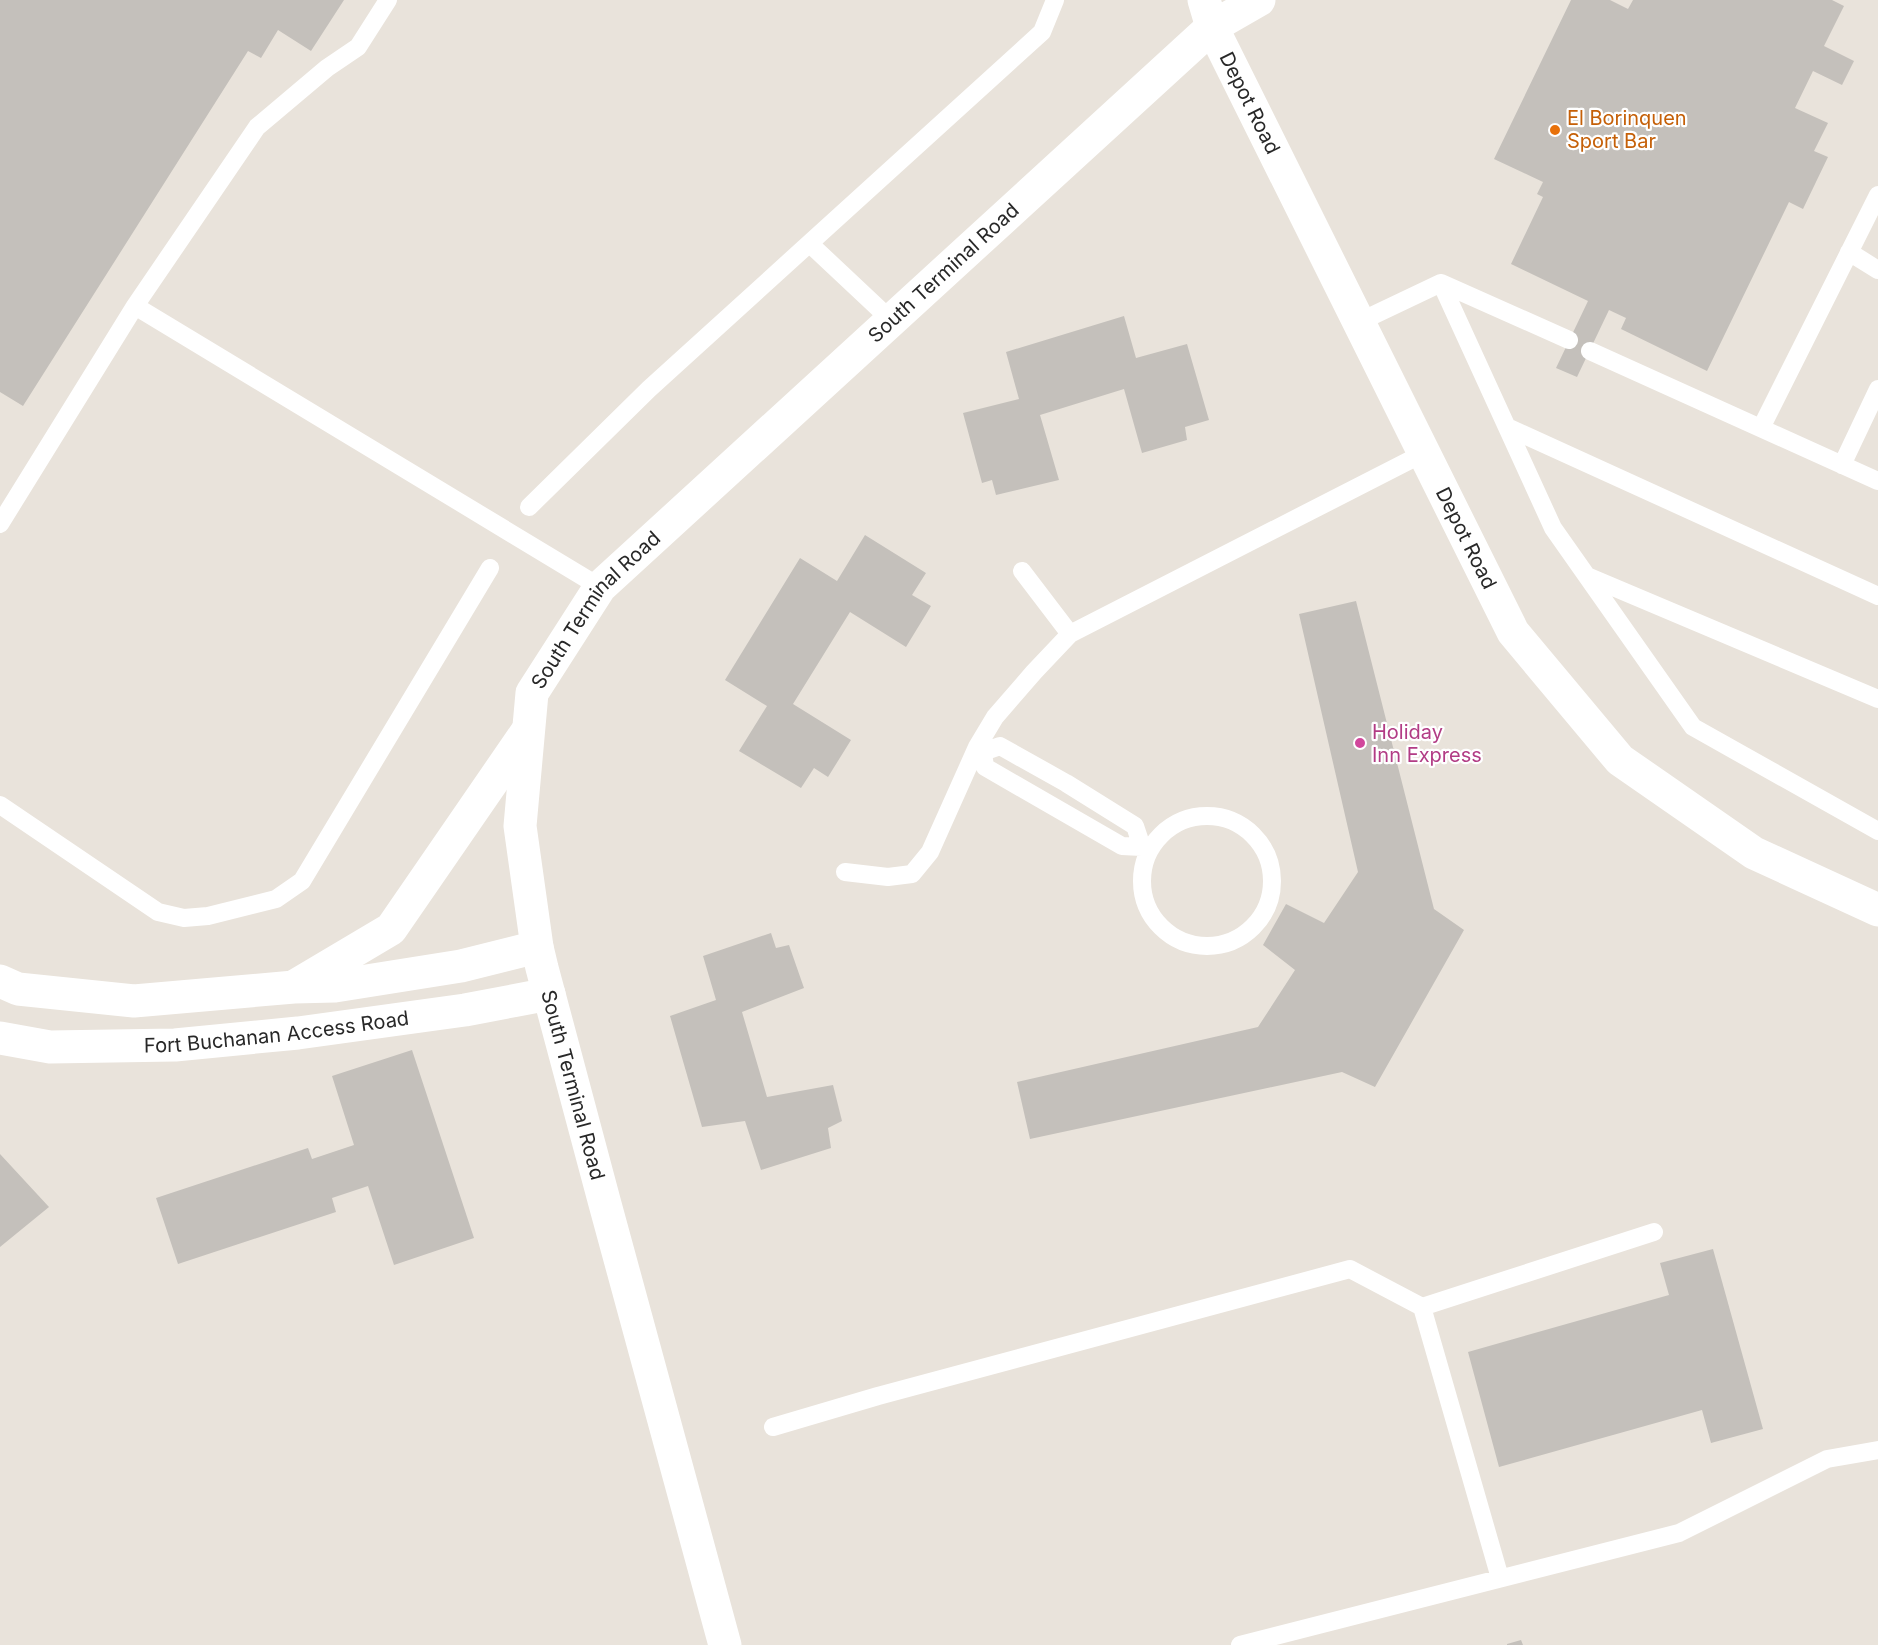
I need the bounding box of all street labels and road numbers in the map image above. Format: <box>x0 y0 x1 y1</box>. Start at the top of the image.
street label: Depot Road <box>1214 48 1285 158</box>
street label: South Terminal Road <box>863 198 1024 348</box>
street label: Depot Road <box>1431 483 1502 593</box>
street label: South Terminal Road <box>526 526 665 693</box>
street label: South Terminal Road <box>536 987 610 1183</box>
street label: Fort Buchanan Access Road <box>144 1006 410 1057</box>

